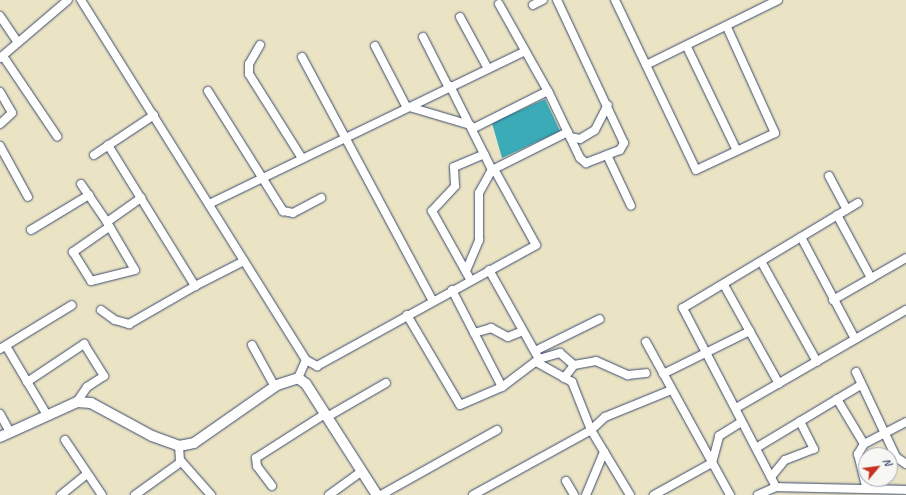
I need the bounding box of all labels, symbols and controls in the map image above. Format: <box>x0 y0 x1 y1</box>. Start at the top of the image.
north arrow <box>858 447 898 487</box>
text: N <box>880 455 895 468</box>

